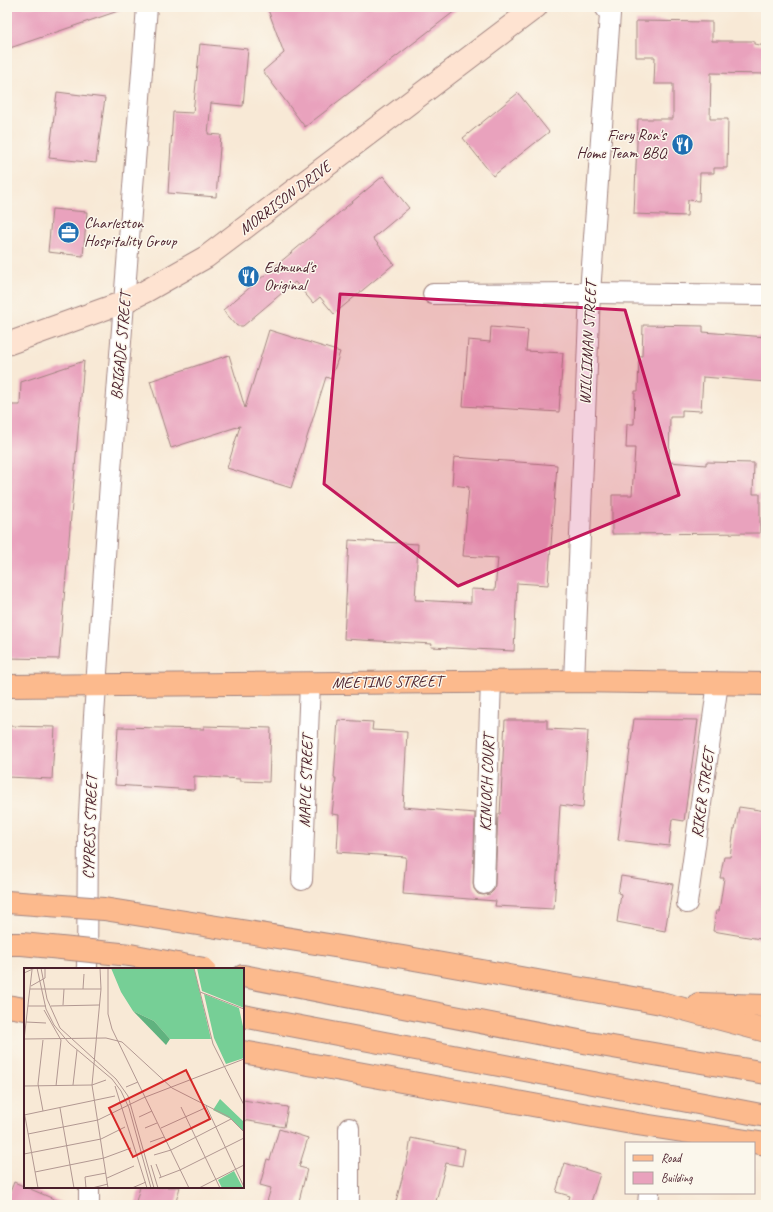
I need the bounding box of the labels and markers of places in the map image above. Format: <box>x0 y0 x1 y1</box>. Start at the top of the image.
place label: Fiery Ron's Home Team BBQ <box>577 125 668 163</box>
restaurant icon: Fiery Ron's Home Team BBQ <box>669 131 695 157</box>
place label: Charleston Hospitality Group <box>84 213 177 251</box>
office icon: Charleston Hospitality Group <box>55 219 81 245</box>
place label: Edmund's Original <box>264 257 317 295</box>
restaurant icon: Edmund's Original <box>236 263 262 289</box>

